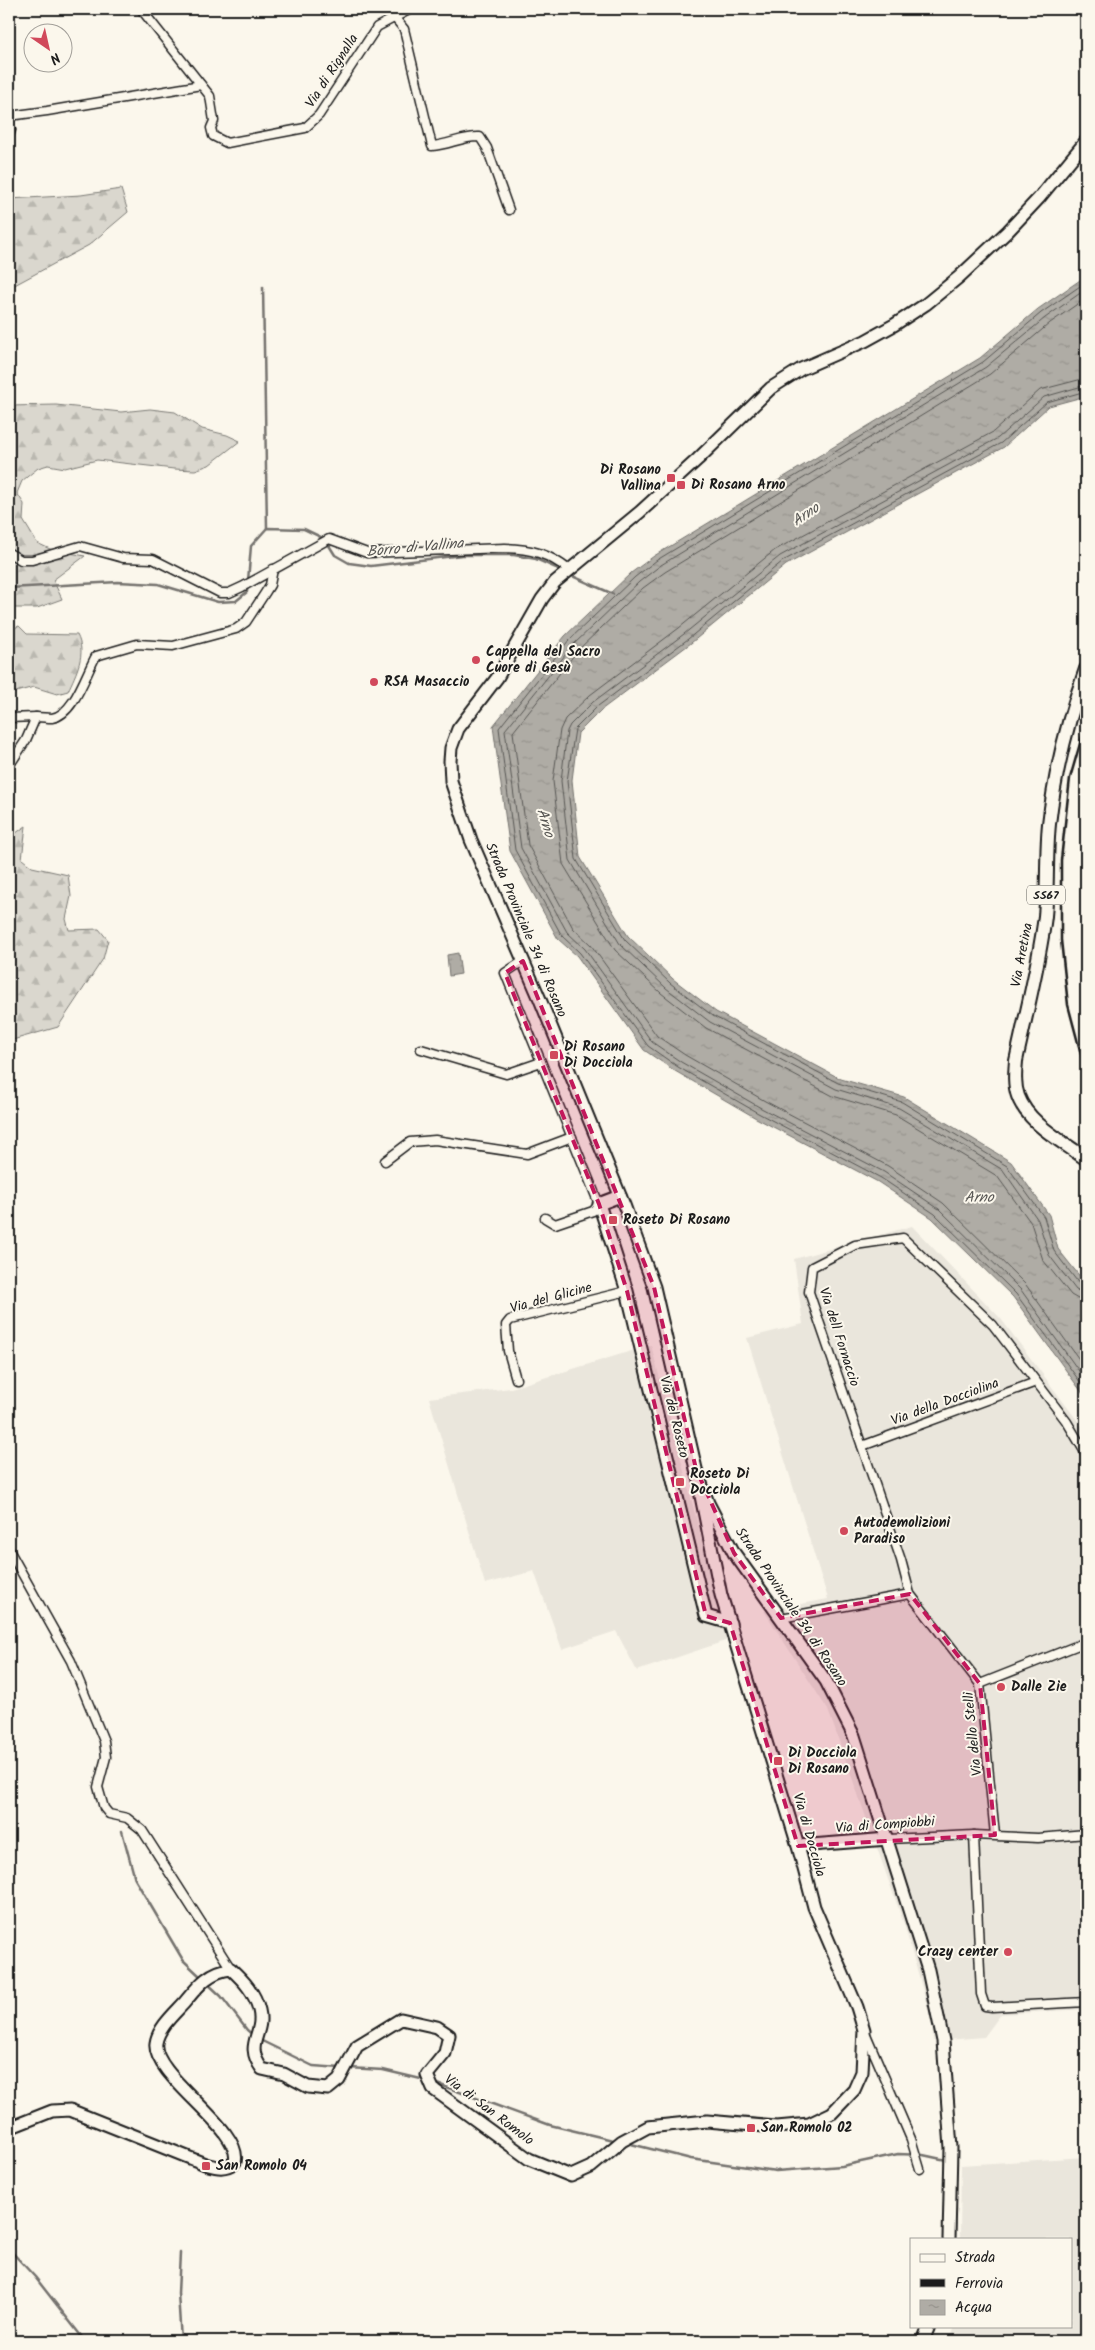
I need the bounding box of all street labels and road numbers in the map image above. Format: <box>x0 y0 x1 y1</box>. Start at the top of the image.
street label: Via di Rignalla <box>300 30 364 112</box>
street label: Strada Provinciale 34 di Rosano <box>479 839 573 1021</box>
road number: SS67 <box>1027 886 1065 904</box>
street label: Via Aretina <box>1005 921 1039 989</box>
street label: Via del Glicine <box>508 1276 595 1319</box>
street label: Via dell Fornaccio <box>813 1285 865 1389</box>
street label: Via della Docciolina <box>888 1372 1002 1432</box>
street label: Via del Roseto <box>653 1374 695 1460</box>
street label: Strada Provinciale 34 di Rosano <box>729 1523 853 1691</box>
street label: Via dello Stelli <box>958 1690 988 1777</box>
street label: Via di Docciola <box>787 1790 831 1880</box>
street label: Via di Compiobbi <box>835 1811 936 1839</box>
street label: Via di San Romolo <box>439 2069 539 2151</box>

